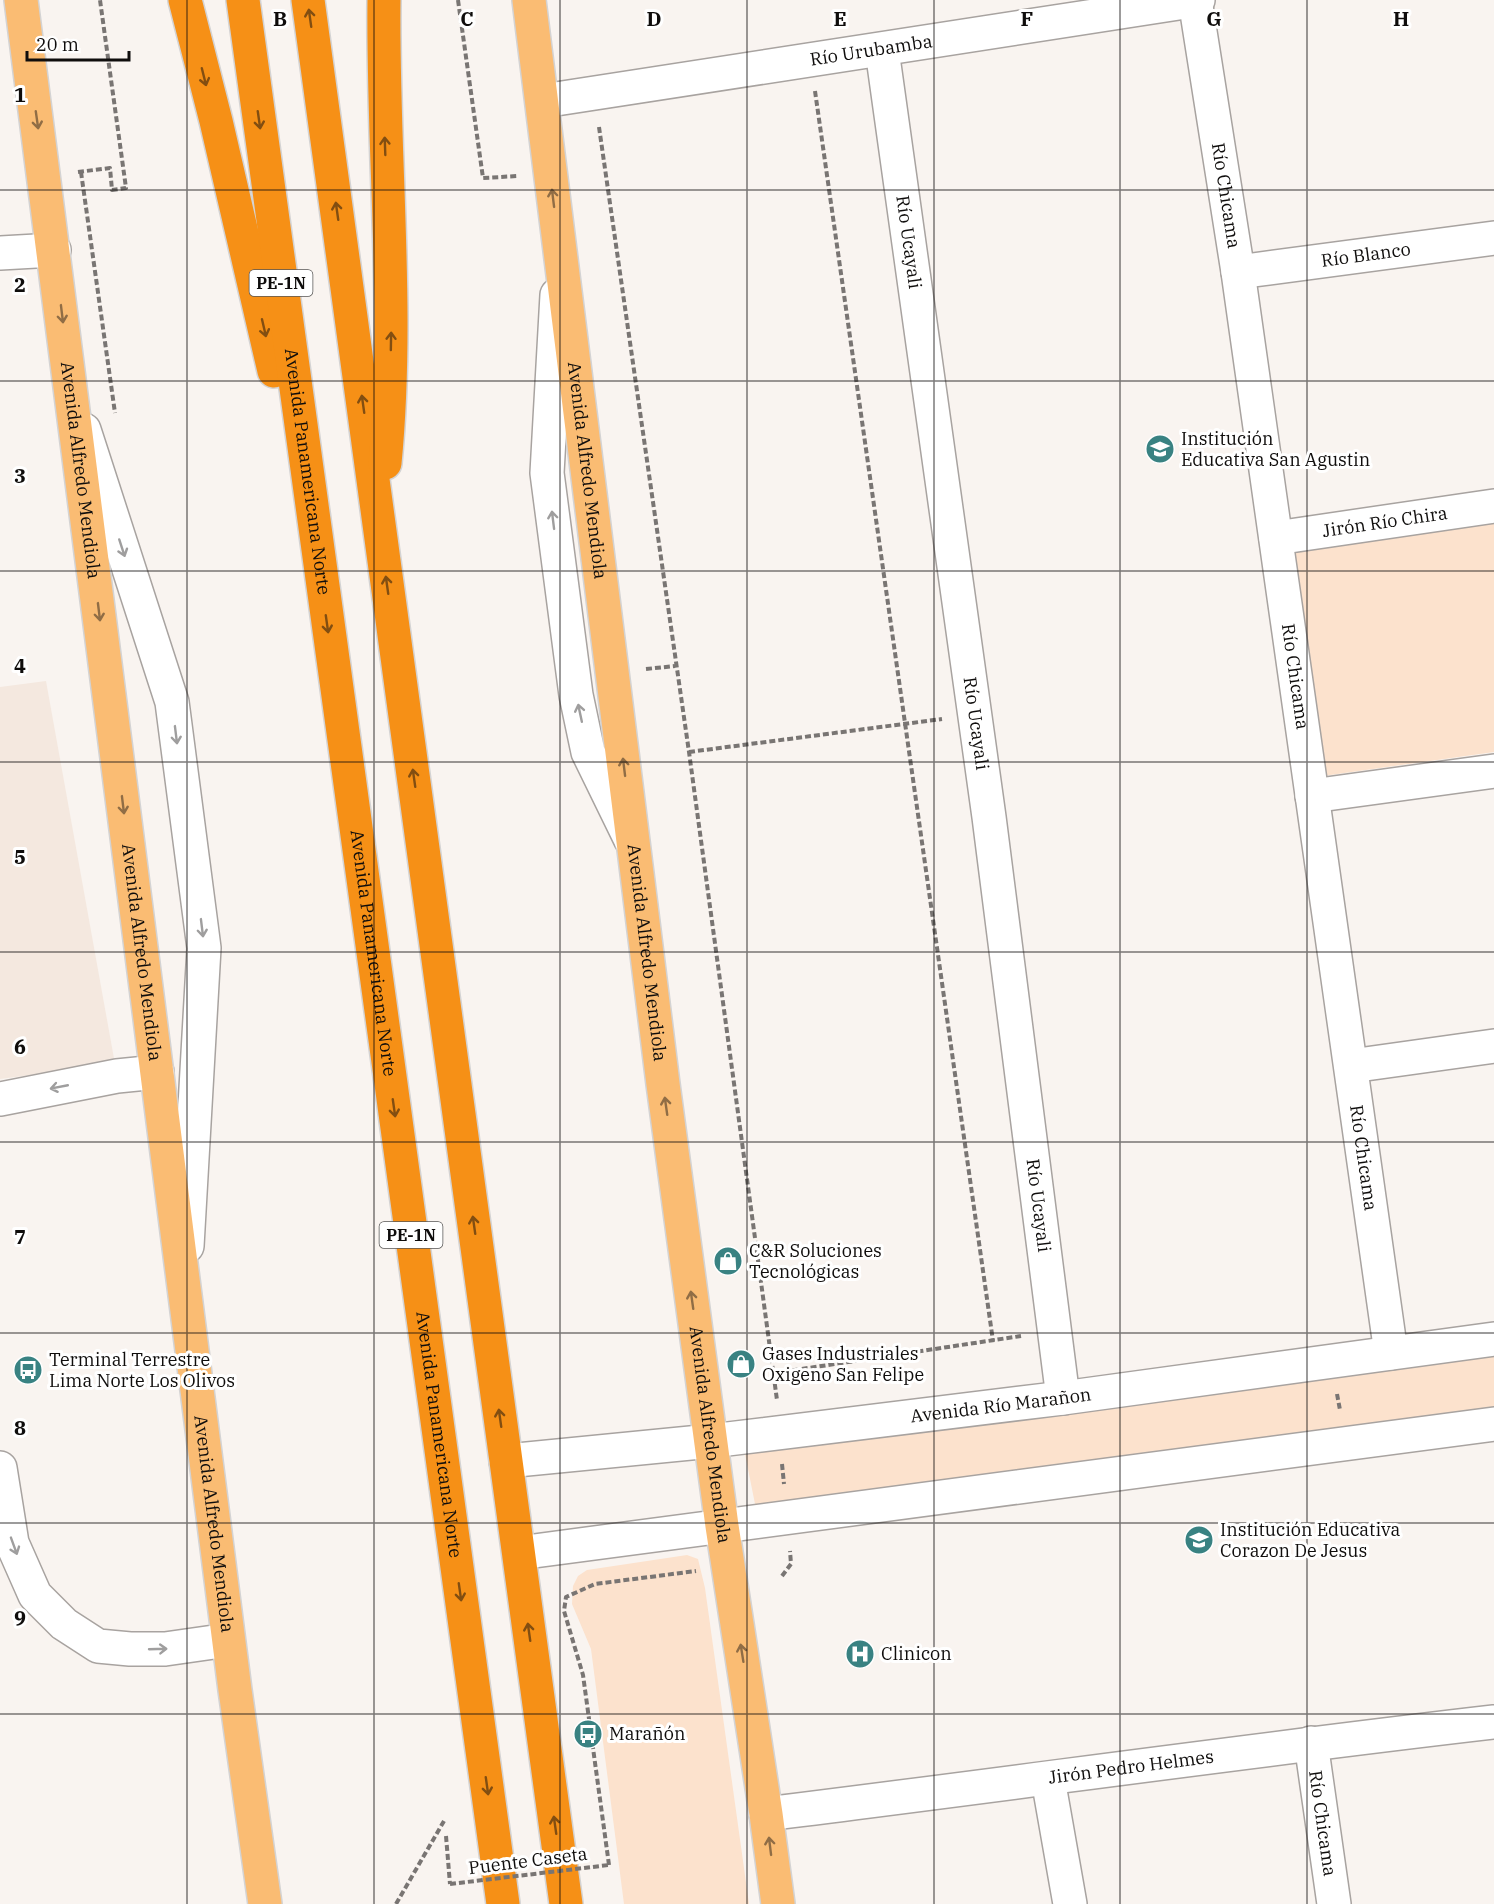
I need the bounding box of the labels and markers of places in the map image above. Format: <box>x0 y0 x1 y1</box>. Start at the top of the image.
place label: Institución Educativa San Agustin <box>1181 427 1370 471</box>
school or university icon: Institución Educativa San Agustin <box>1144 433 1176 465</box>
place label: C&R Soluciones Tecnológicas <box>749 1239 882 1283</box>
shop icon: C&R Soluciones Tecnológicas <box>712 1245 744 1277</box>
place label: Gases Industriales Oxigeno San Felipe <box>762 1342 924 1386</box>
place label: Terminal Terrestre Lima Norte Los Olivos <box>49 1348 235 1392</box>
shop icon: Gases Industriales Oxigeno San Felipe <box>725 1348 757 1380</box>
bus stop icon: Terminal Terrestre Lima Norte Los Olivos <box>12 1354 44 1386</box>
place label: Institución Educativa Corazon De Jesus <box>1220 1518 1400 1562</box>
school or university icon: Institución Educativa Corazon De Jesus <box>1183 1524 1215 1556</box>
hospital icon: Clinicon <box>844 1638 876 1670</box>
place label: Clinicon <box>881 1642 952 1665</box>
bus stop icon: Marañón <box>572 1718 604 1750</box>
place label: Marañón <box>609 1722 685 1745</box>

